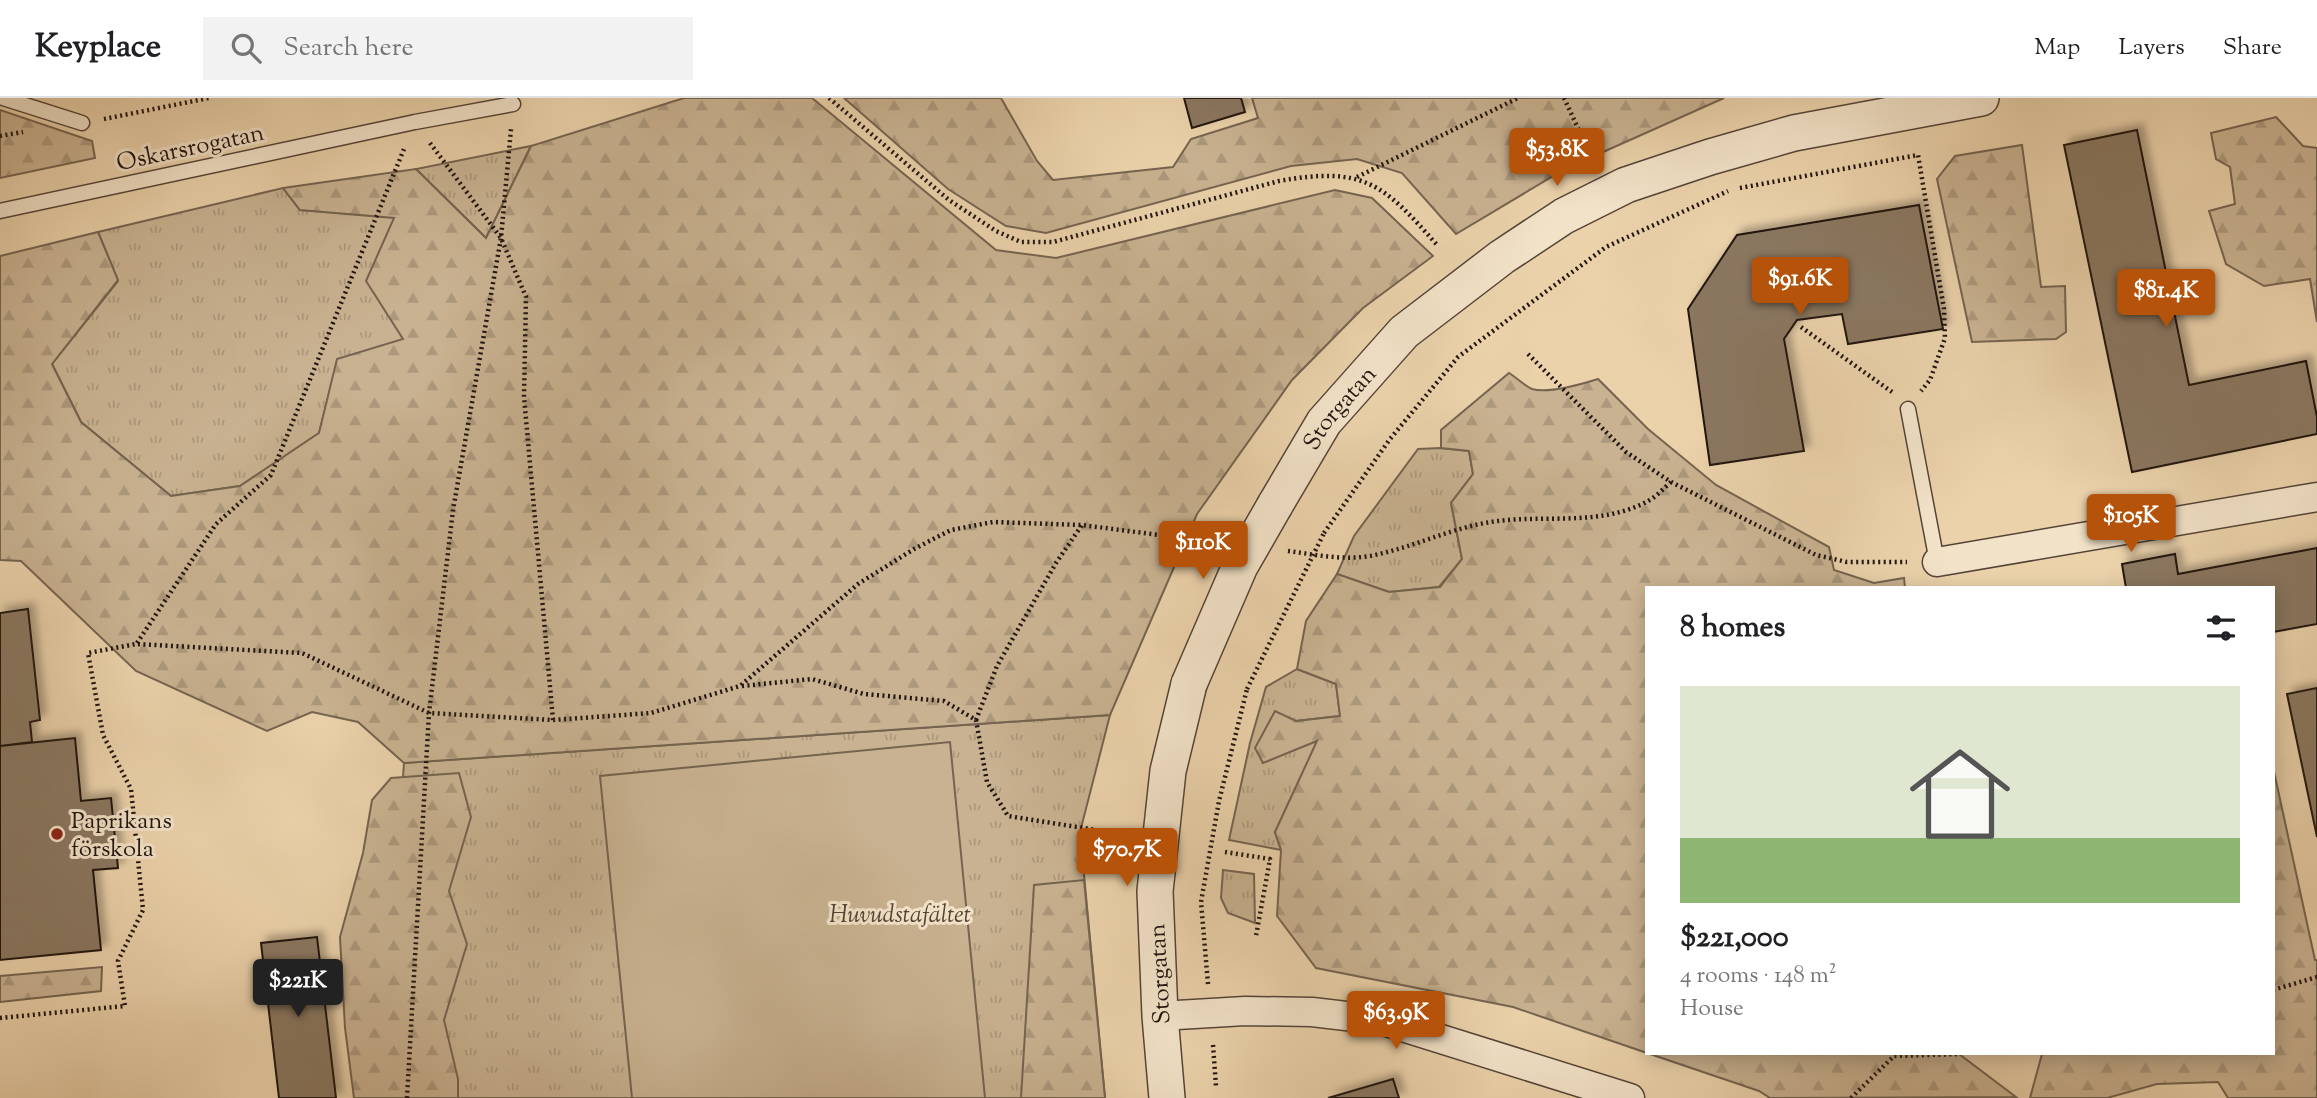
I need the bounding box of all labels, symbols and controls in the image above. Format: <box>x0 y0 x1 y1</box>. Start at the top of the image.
search box <box>203 17 693 80</box>
text: Keyplace <box>35 24 161 72</box>
icon: search <box>227 29 265 67</box>
text: Search here <box>283 30 414 67</box>
text: Map <box>2034 31 2080 65</box>
text: Layers <box>2118 31 2185 65</box>
text: Share <box>2223 31 2282 65</box>
street label: Oskarsrogatan <box>113 117 267 181</box>
pin: $53.8K <box>1500 129 1614 188</box>
text: $53.8K <box>1525 134 1589 167</box>
pin: $91.6K <box>1743 258 1857 317</box>
text: $91.6K <box>1768 263 1832 296</box>
pin: $81.4K <box>2109 270 2223 329</box>
text: $81.4K <box>2133 275 2199 308</box>
street label: Storgatan <box>1296 359 1385 457</box>
pin: $105K <box>2082 494 2180 554</box>
text: $105K <box>2103 500 2159 533</box>
pin: $110K <box>1154 522 1252 581</box>
text: $110K <box>1175 527 1231 560</box>
text: 8 homes <box>1680 607 1785 650</box>
icon: filters <box>2202 609 2240 647</box>
icon: home <box>1897 731 2023 857</box>
place label: Paprikans förskola <box>71 805 172 867</box>
marker: Paprikans förskola <box>49 826 65 842</box>
pin: $70.7K <box>1070 828 1184 888</box>
text: $70.7K <box>1093 834 1161 867</box>
park label: Huvudstafältet <box>829 899 971 933</box>
text: $221,000 <box>1680 917 1789 960</box>
street label: Storgatan <box>1141 923 1181 1025</box>
pin: $221K <box>249 960 347 1019</box>
text: 4 rooms · 148 m² <box>1680 960 1837 993</box>
text: $221K <box>269 965 327 998</box>
pin: $63.9K <box>1339 992 1453 1051</box>
text: House <box>1680 993 1744 1026</box>
text: $63.9K <box>1363 997 1429 1030</box>

